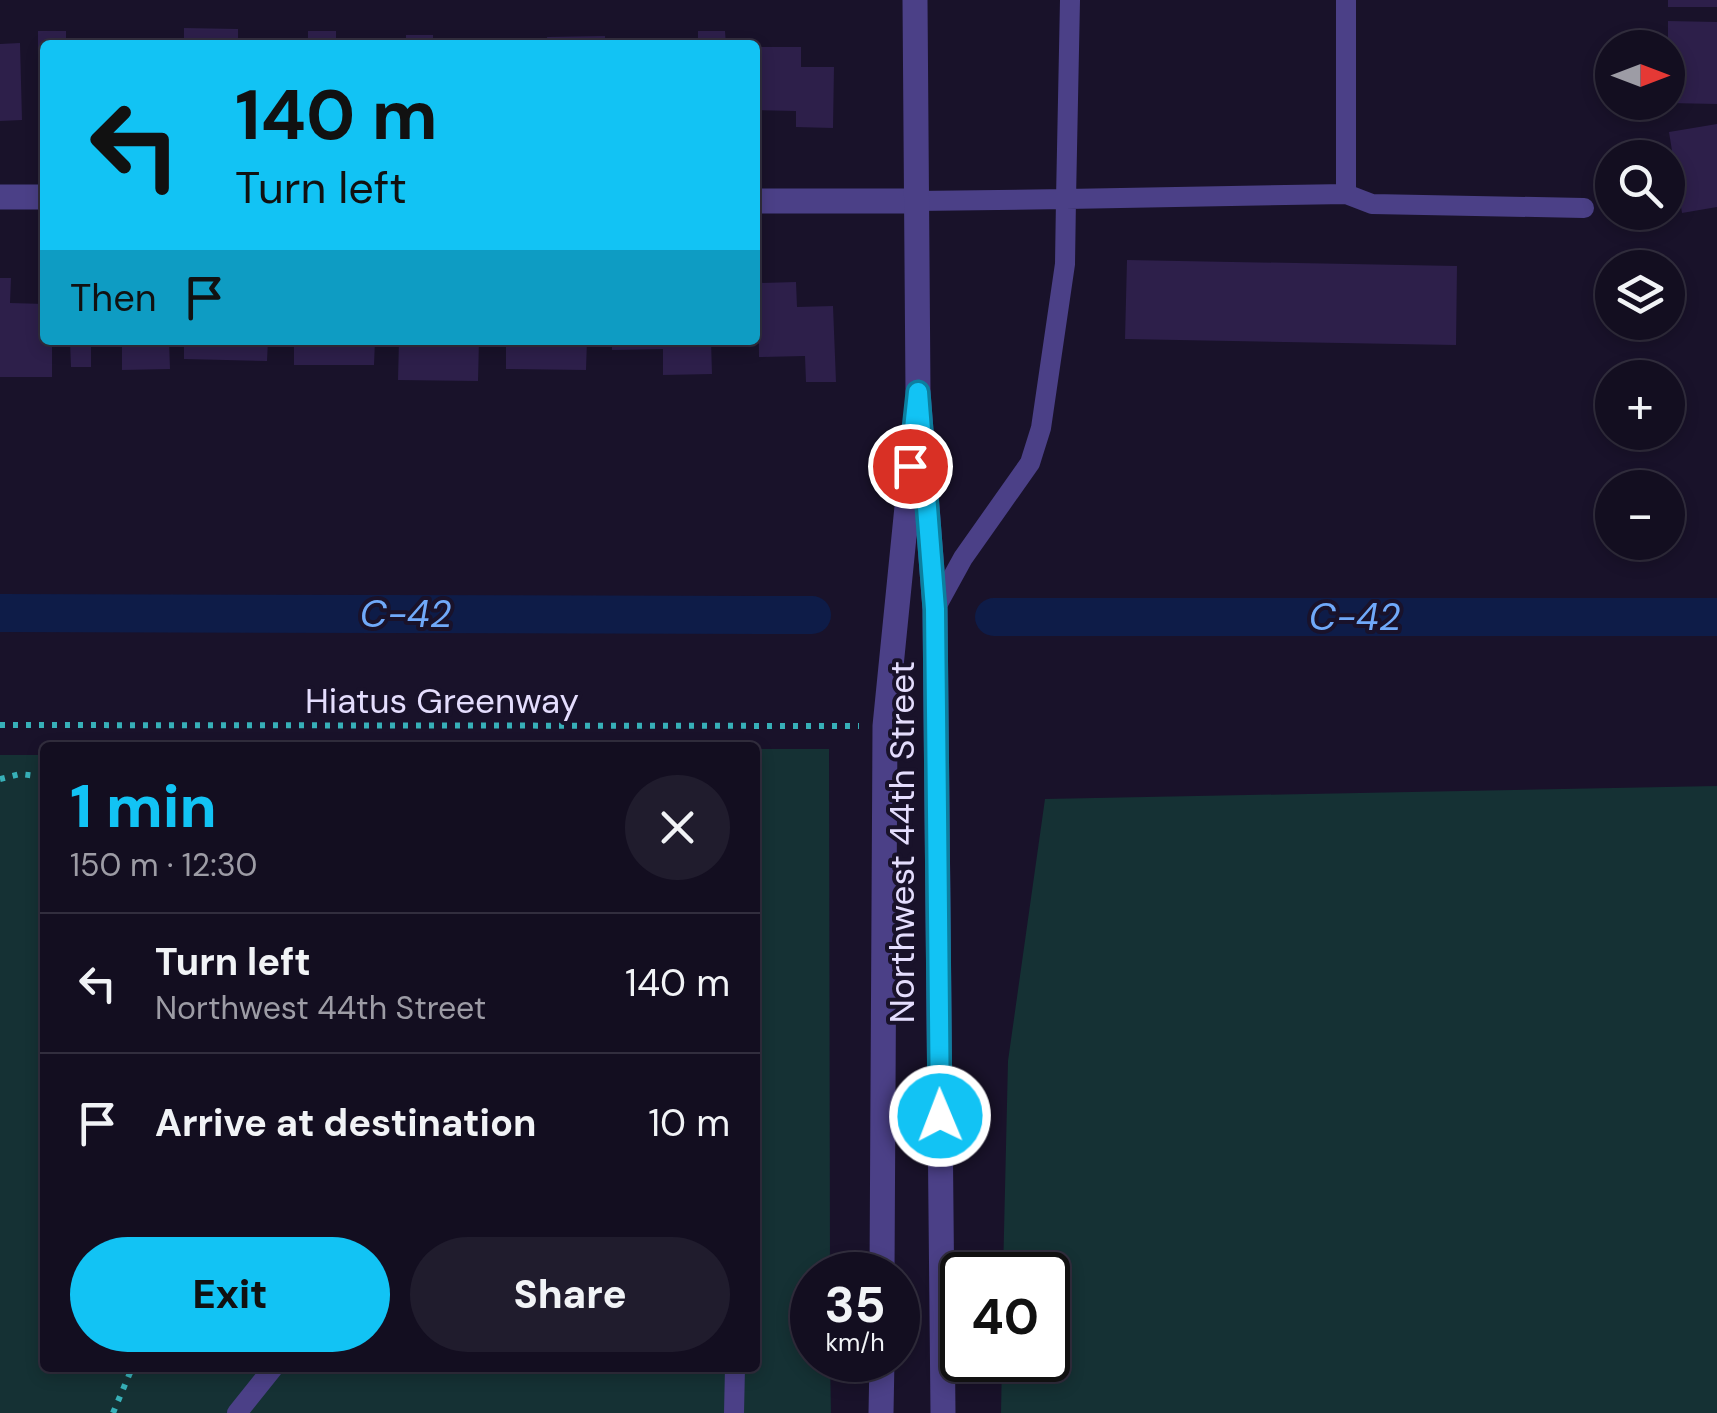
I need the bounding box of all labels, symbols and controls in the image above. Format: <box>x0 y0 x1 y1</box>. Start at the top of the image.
north arrow <box>1595 30 1685 120</box>
map controls <box>1595 30 1685 560</box>
text: 140 m <box>235 70 438 161</box>
icon: left <box>70 80 200 210</box>
button: search <box>1595 140 1685 230</box>
text: Turn left <box>235 158 407 217</box>
button: layers <box>1595 250 1685 340</box>
icon: arrive <box>177 270 232 325</box>
text: Then <box>70 273 157 323</box>
button: + <box>1595 360 1685 450</box>
pin <box>868 424 953 509</box>
icon: arrive <box>883 439 938 494</box>
button: − <box>1595 470 1685 560</box>
water label: C-42 <box>360 589 452 639</box>
water label: C-42 <box>1309 592 1401 642</box>
street label: Northwest 44th Street <box>879 661 925 1023</box>
street label: Hiatus Greenway <box>305 678 579 724</box>
text: 1 min <box>70 767 217 846</box>
button: close <box>625 775 730 880</box>
text: 150 m · 12:30 <box>70 844 257 886</box>
text: Turn left <box>155 937 311 987</box>
icon: left <box>70 956 125 1011</box>
text: 140 m <box>625 958 730 1008</box>
text: Northwest 44th Street <box>155 987 486 1029</box>
position arrow <box>888 1064 992 1168</box>
icon: arrive <box>70 1096 125 1151</box>
text: Arrive at destination <box>155 1098 537 1148</box>
text: 10 m <box>648 1098 730 1148</box>
button: Exit <box>70 1237 390 1352</box>
button: Share <box>410 1237 730 1352</box>
speed limit sign: 40 <box>940 1252 1070 1382</box>
text: 35 <box>824 1272 886 1338</box>
text: km/h <box>825 1326 885 1359</box>

